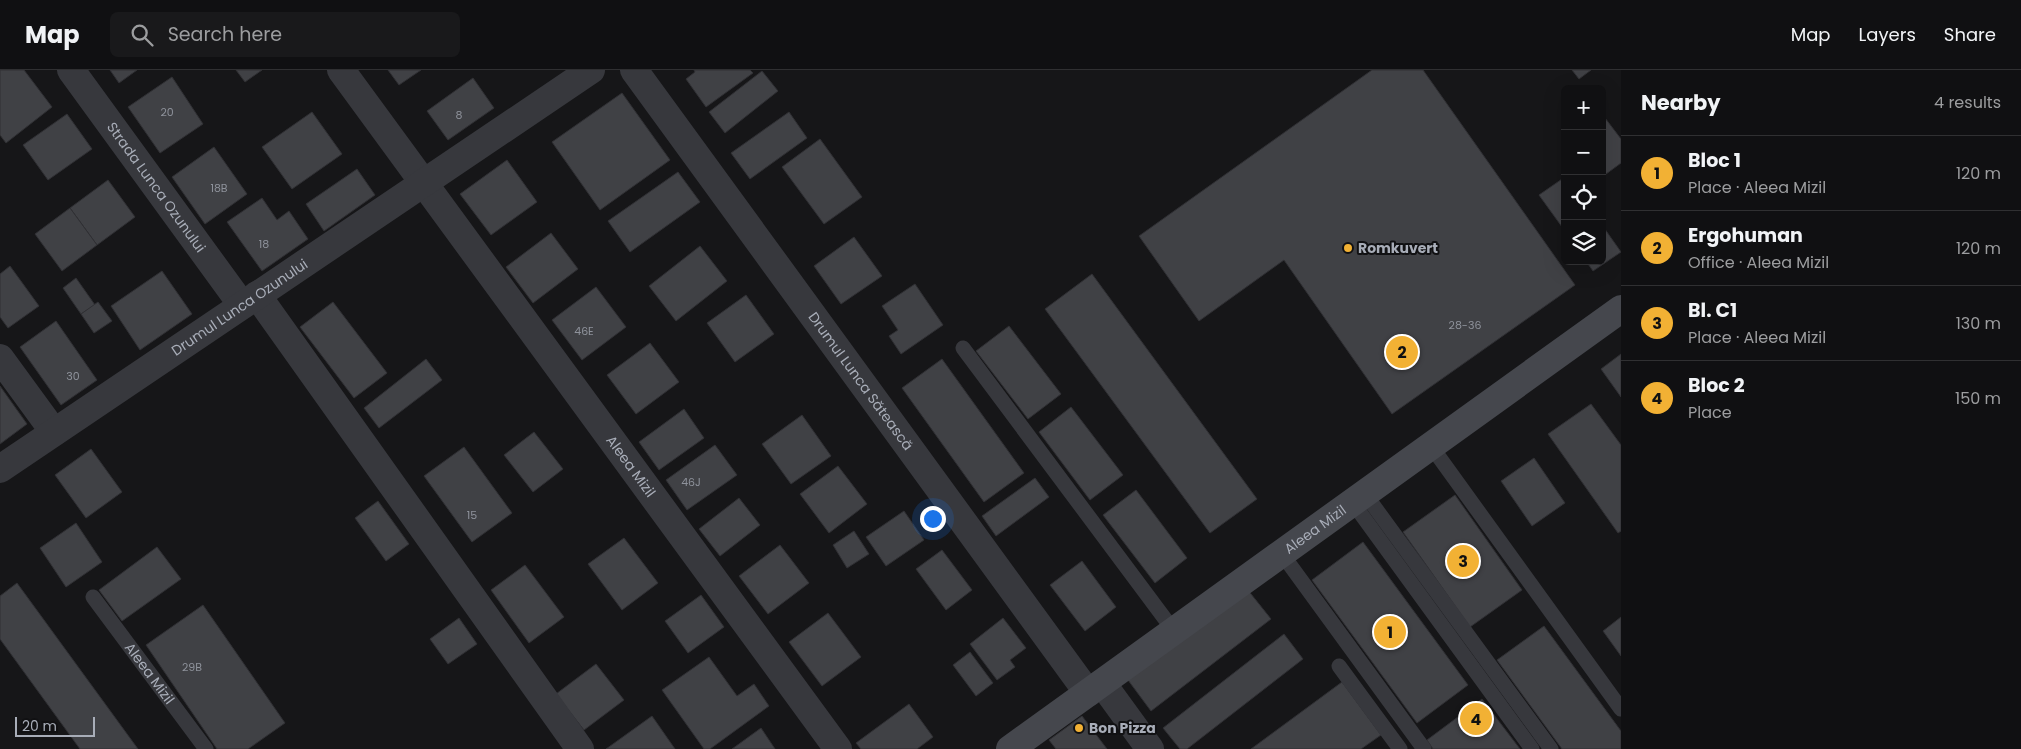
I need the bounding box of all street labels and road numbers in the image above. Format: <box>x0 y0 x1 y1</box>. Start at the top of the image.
street label: Strada Lunca Ozunului <box>102 118 210 256</box>
street label: Drumul Lunca Ozunului <box>167 254 312 361</box>
street label: Drumul Lunca Sătească <box>804 308 918 454</box>
street label: Aleea Mizil <box>602 431 660 501</box>
street label: Aleea Mizil <box>1280 500 1350 559</box>
street label: Aleea Mizil <box>120 638 179 708</box>

